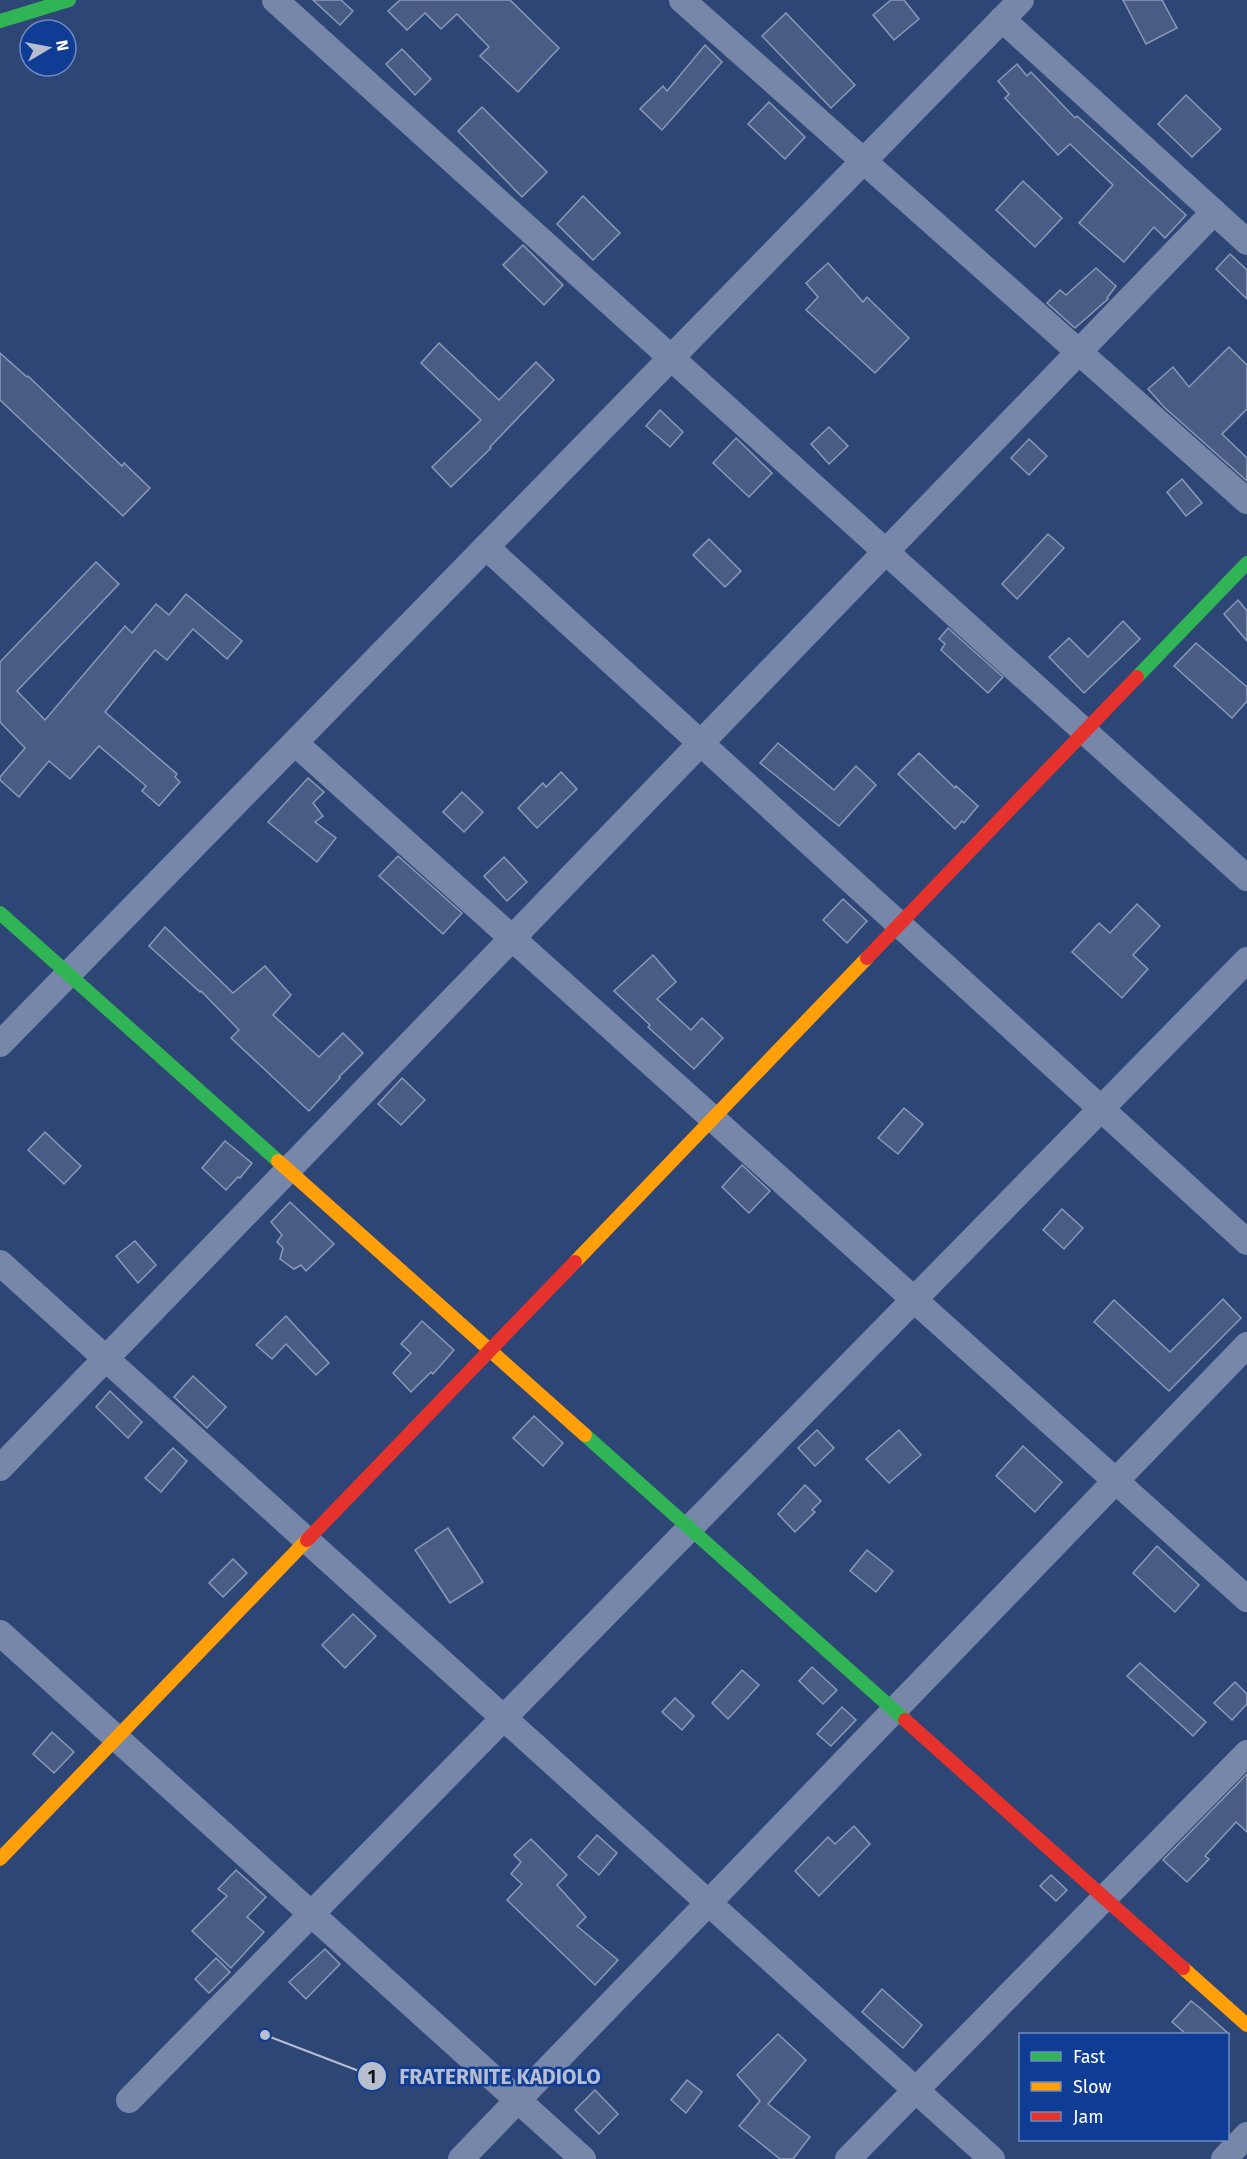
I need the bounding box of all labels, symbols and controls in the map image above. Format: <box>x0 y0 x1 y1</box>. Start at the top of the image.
north arrow <box>18 18 78 78</box>
text: N <box>52 39 73 52</box>
legend <box>1019 2033 1229 2141</box>
text: Fast <box>1073 2046 1106 2068</box>
callout: FRATERNITE KADIOLO <box>357 2057 612 2096</box>
text: FRATERNITE KADIOLO <box>399 2064 601 2090</box>
text: 1 <box>368 2066 376 2088</box>
text: Slow <box>1073 2076 1112 2098</box>
text: Jam <box>1073 2106 1104 2128</box>

